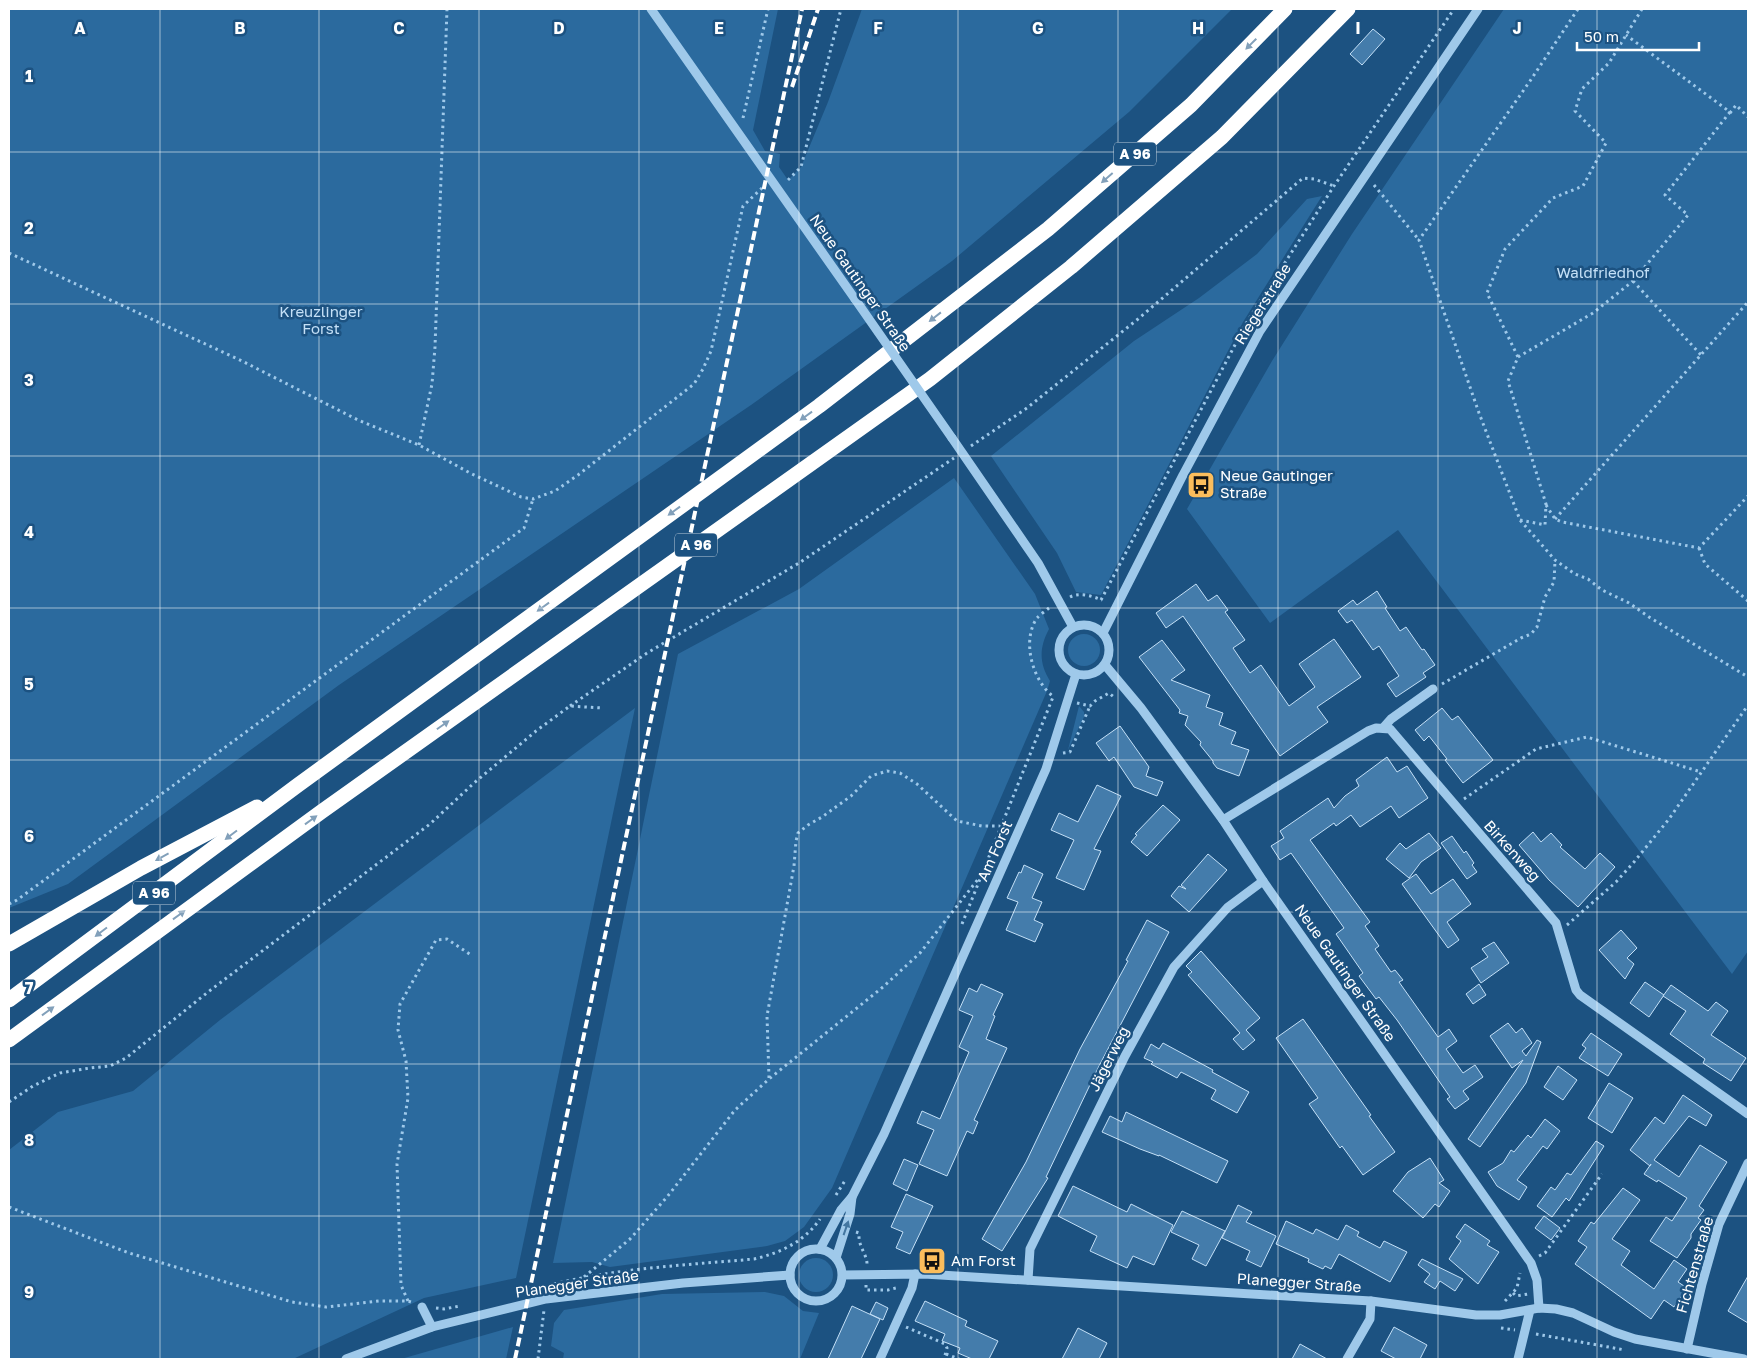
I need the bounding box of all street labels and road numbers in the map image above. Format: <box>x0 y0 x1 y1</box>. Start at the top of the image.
road number: A 96 <box>1114 142 1156 166</box>
street label: Neue Gautinger Straße <box>807 210 915 355</box>
street label: Riegerstraße <box>1230 259 1294 347</box>
road number: A 96 <box>675 534 717 556</box>
street label: Birkenweg <box>1481 816 1545 885</box>
street label: Am Forst <box>973 817 1015 884</box>
road number: A 96 <box>133 881 175 904</box>
street label: Neue Gautinger Straße <box>1292 900 1400 1045</box>
street label: Jägerweg <box>1084 1023 1132 1094</box>
street label: Fichtenstraße <box>1672 1214 1717 1315</box>
street label: Planegger Straße <box>514 1265 640 1301</box>
street label: Planegger Straße <box>1236 1269 1362 1295</box>

